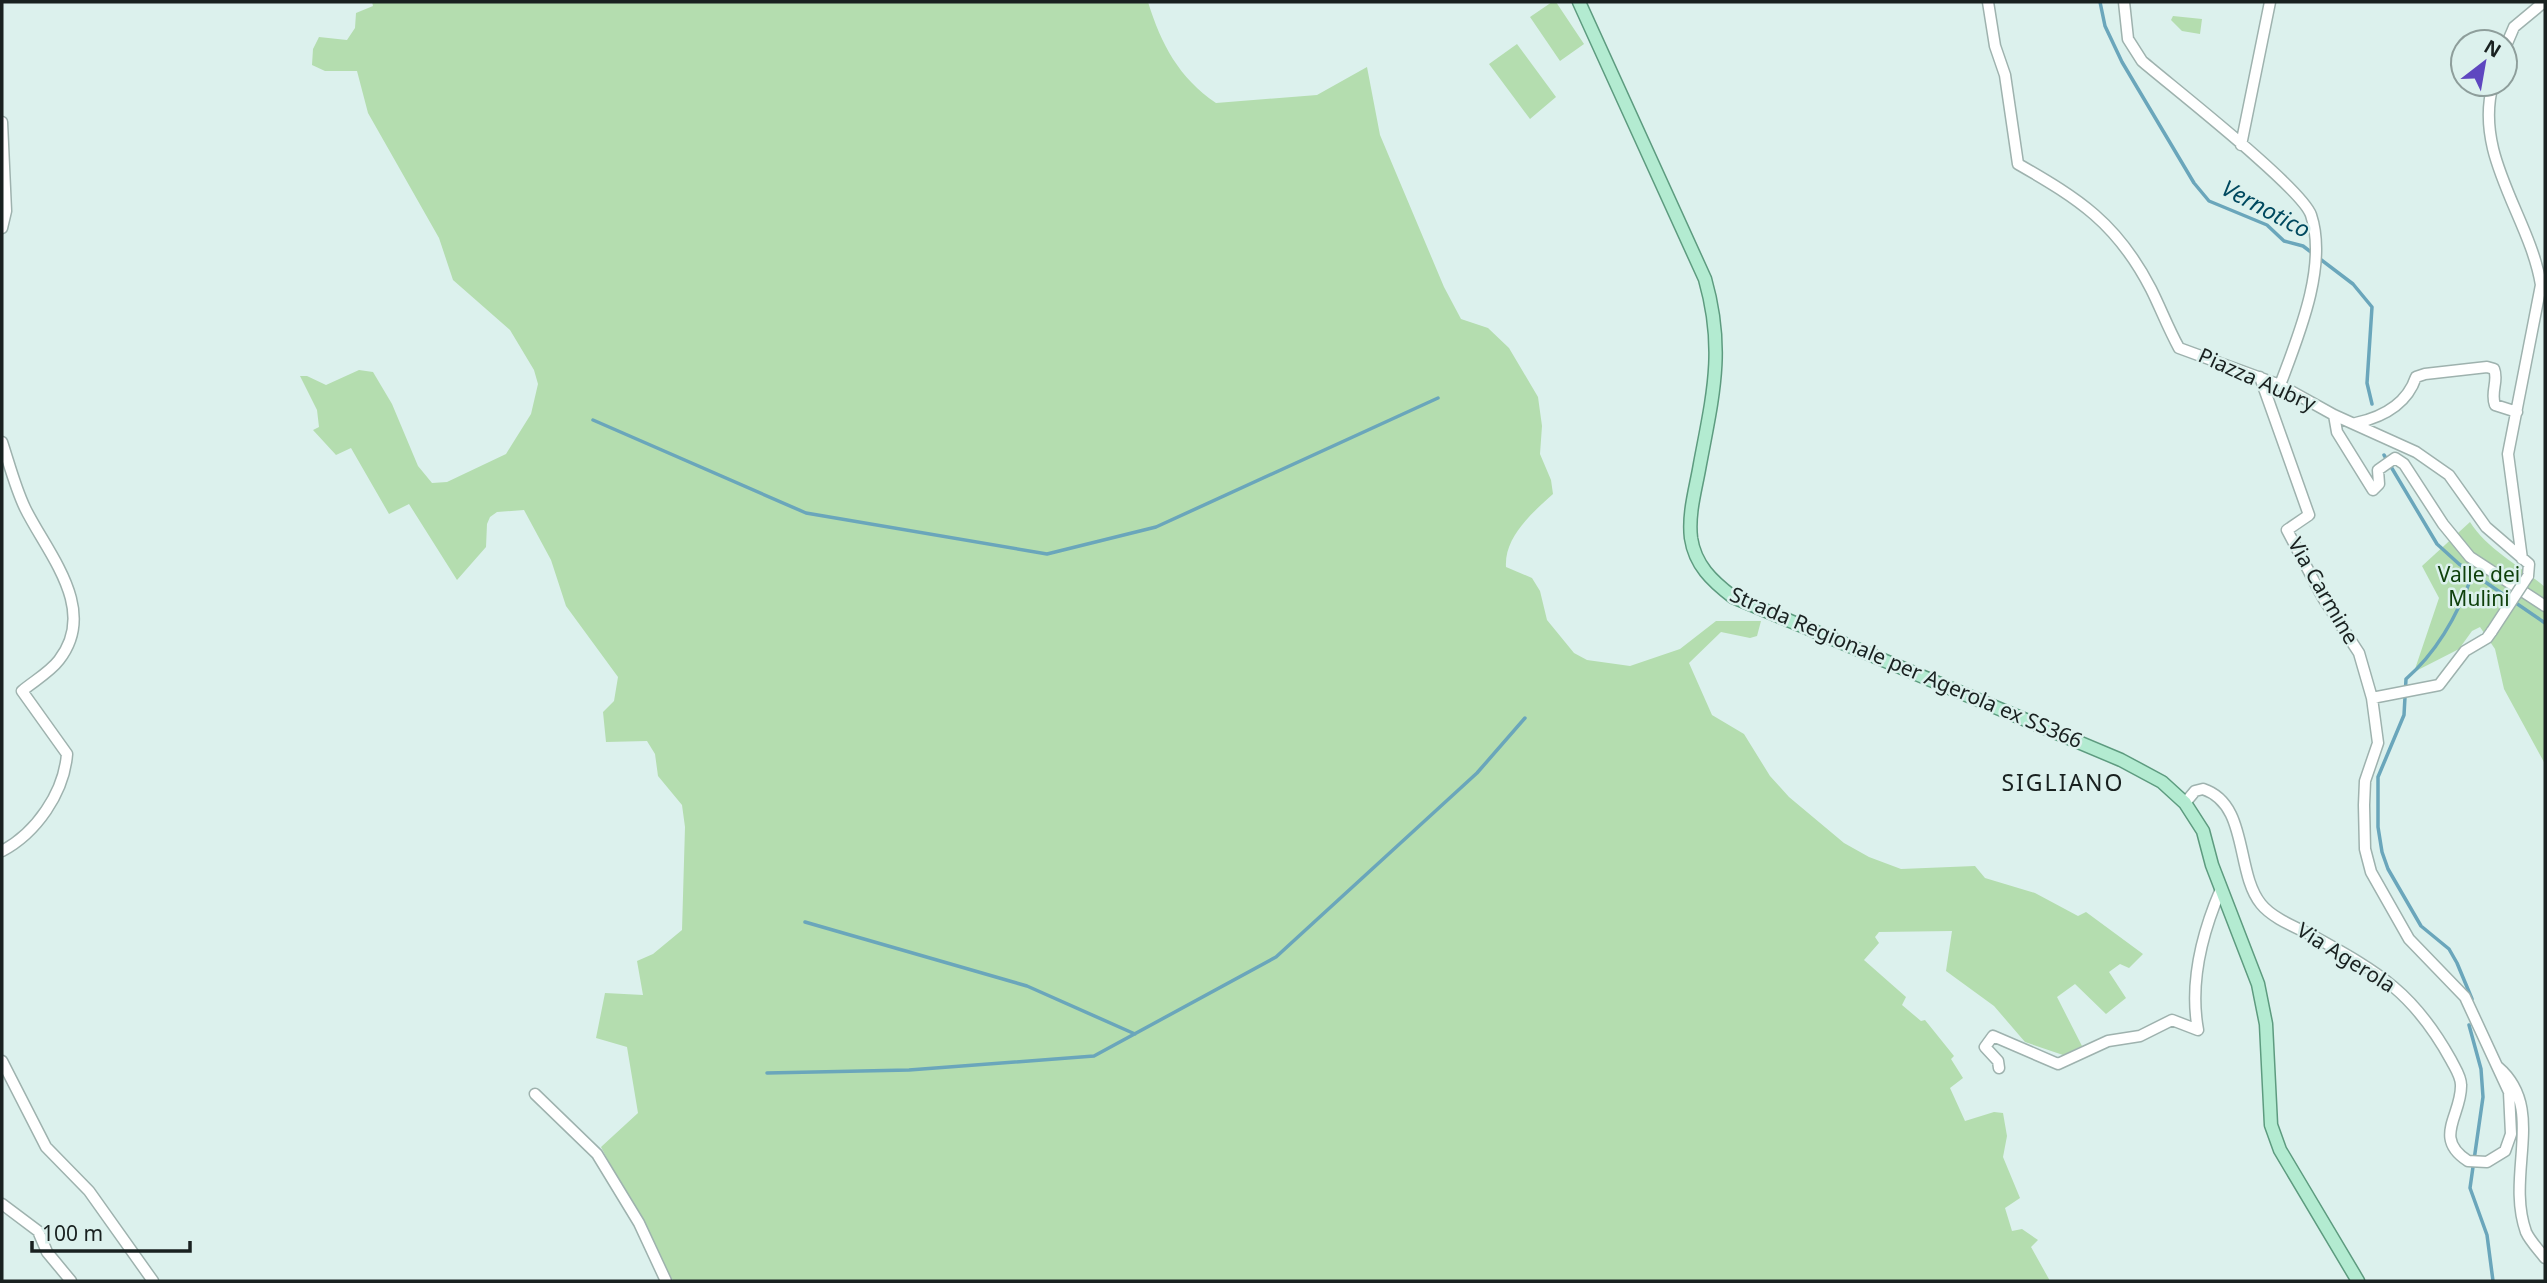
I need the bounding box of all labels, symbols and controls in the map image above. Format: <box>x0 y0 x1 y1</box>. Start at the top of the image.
north arrow <box>2449 28 2519 98</box>
text: N <box>2479 33 2506 64</box>
water label: Vernotico <box>2217 171 2316 245</box>
street label: Piazza Aubry <box>2194 341 2321 418</box>
street label: Via Carmine <box>2282 532 2366 649</box>
park label: Valle dei Mulini <box>2438 560 2520 612</box>
street label: Strada Regionale per Agerola ex SS366 <box>1726 580 2087 754</box>
district label: SIGLIANO <box>2001 766 2125 798</box>
street label: Via Agerola <box>2292 916 2401 999</box>
scale bar <box>32 1210 189 1254</box>
text: 100 m <box>42 1219 103 1247</box>

